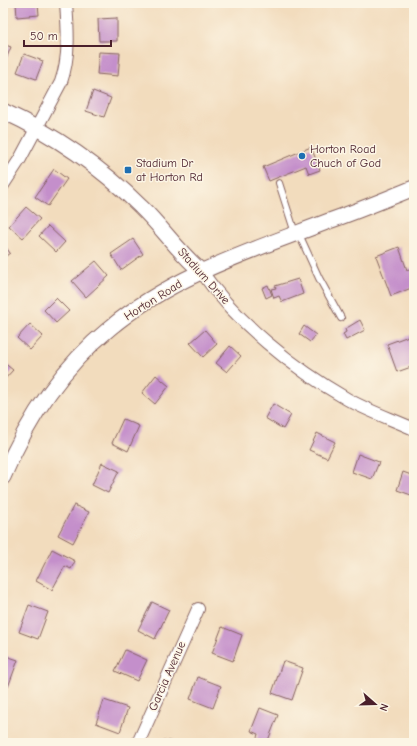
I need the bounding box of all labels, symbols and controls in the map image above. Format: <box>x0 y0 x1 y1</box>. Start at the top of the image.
scale bar <box>24 22 111 48</box>
text: 50 m <box>30 29 58 43</box>
place label: Horton Road Chuch of God <box>310 142 381 170</box>
marker: Horton Road Chuch of God <box>297 151 307 161</box>
place label: Stadium Dr at Horton Rd <box>136 156 203 184</box>
marker: Stadium Dr at Horton Rd <box>123 165 133 175</box>
street label: Stadium Drive <box>175 245 233 307</box>
street label: Horton Road <box>121 277 185 323</box>
street label: Garcia Avenue <box>145 639 189 713</box>
north arrow <box>355 684 395 724</box>
text: N <box>377 702 391 713</box>

